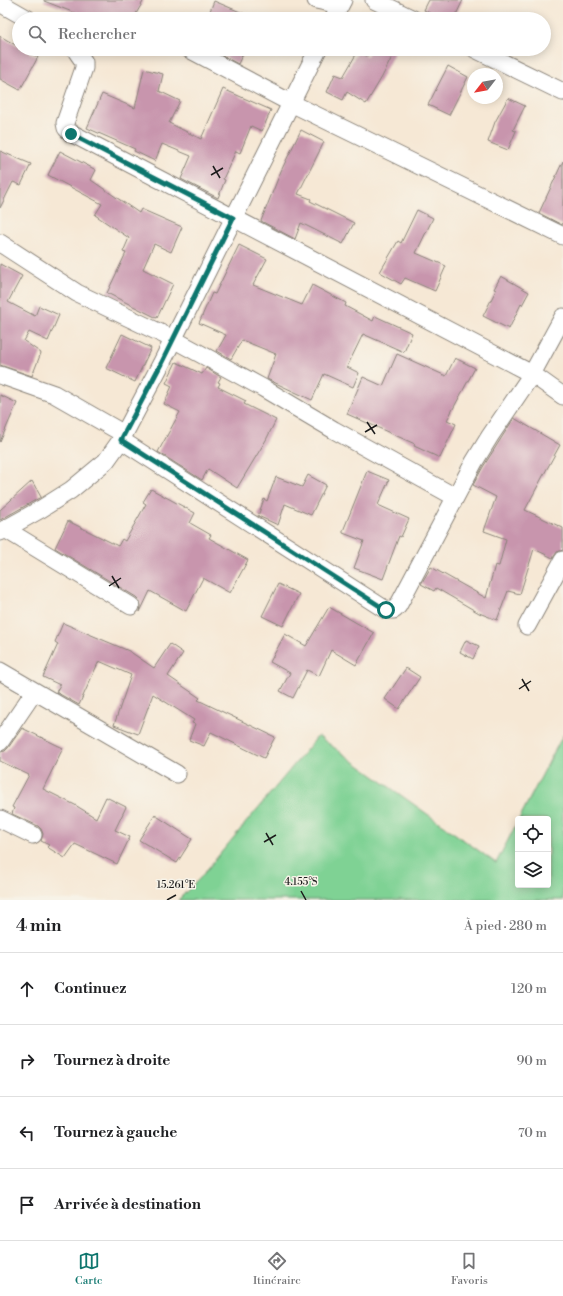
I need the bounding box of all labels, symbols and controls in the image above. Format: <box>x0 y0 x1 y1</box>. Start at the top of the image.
search box <box>12 12 551 56</box>
icon: search <box>26 23 48 45</box>
text: Rechercher <box>58 25 137 44</box>
north arrow <box>467 68 503 104</box>
route end <box>62 125 80 143</box>
route start <box>377 601 395 619</box>
map controls <box>515 816 551 888</box>
button: locate <box>515 816 551 852</box>
button: layers <box>515 852 551 888</box>
text: 4.155°S <box>284 876 318 888</box>
text: 15.261°E <box>157 879 195 891</box>
text: 4 min <box>16 915 61 937</box>
text: À pied · 280 m <box>464 918 547 934</box>
icon: ahead <box>16 978 38 1000</box>
text: Continuez <box>54 979 126 998</box>
text: 120 m <box>511 981 547 997</box>
icon: right <box>16 1050 38 1072</box>
text: Tournez à droite <box>54 1051 170 1070</box>
text: 90 m <box>516 1053 547 1069</box>
icon: left <box>16 1122 38 1144</box>
text: Tournez à gauche <box>54 1123 177 1142</box>
text: 70 m <box>518 1125 547 1141</box>
icon: arrive <box>16 1194 38 1216</box>
text: Arrivée à destination <box>54 1195 201 1214</box>
tab: Carte <box>75 1250 103 1288</box>
tab: Itinéraire <box>253 1250 301 1288</box>
tab: Favoris <box>451 1250 488 1288</box>

